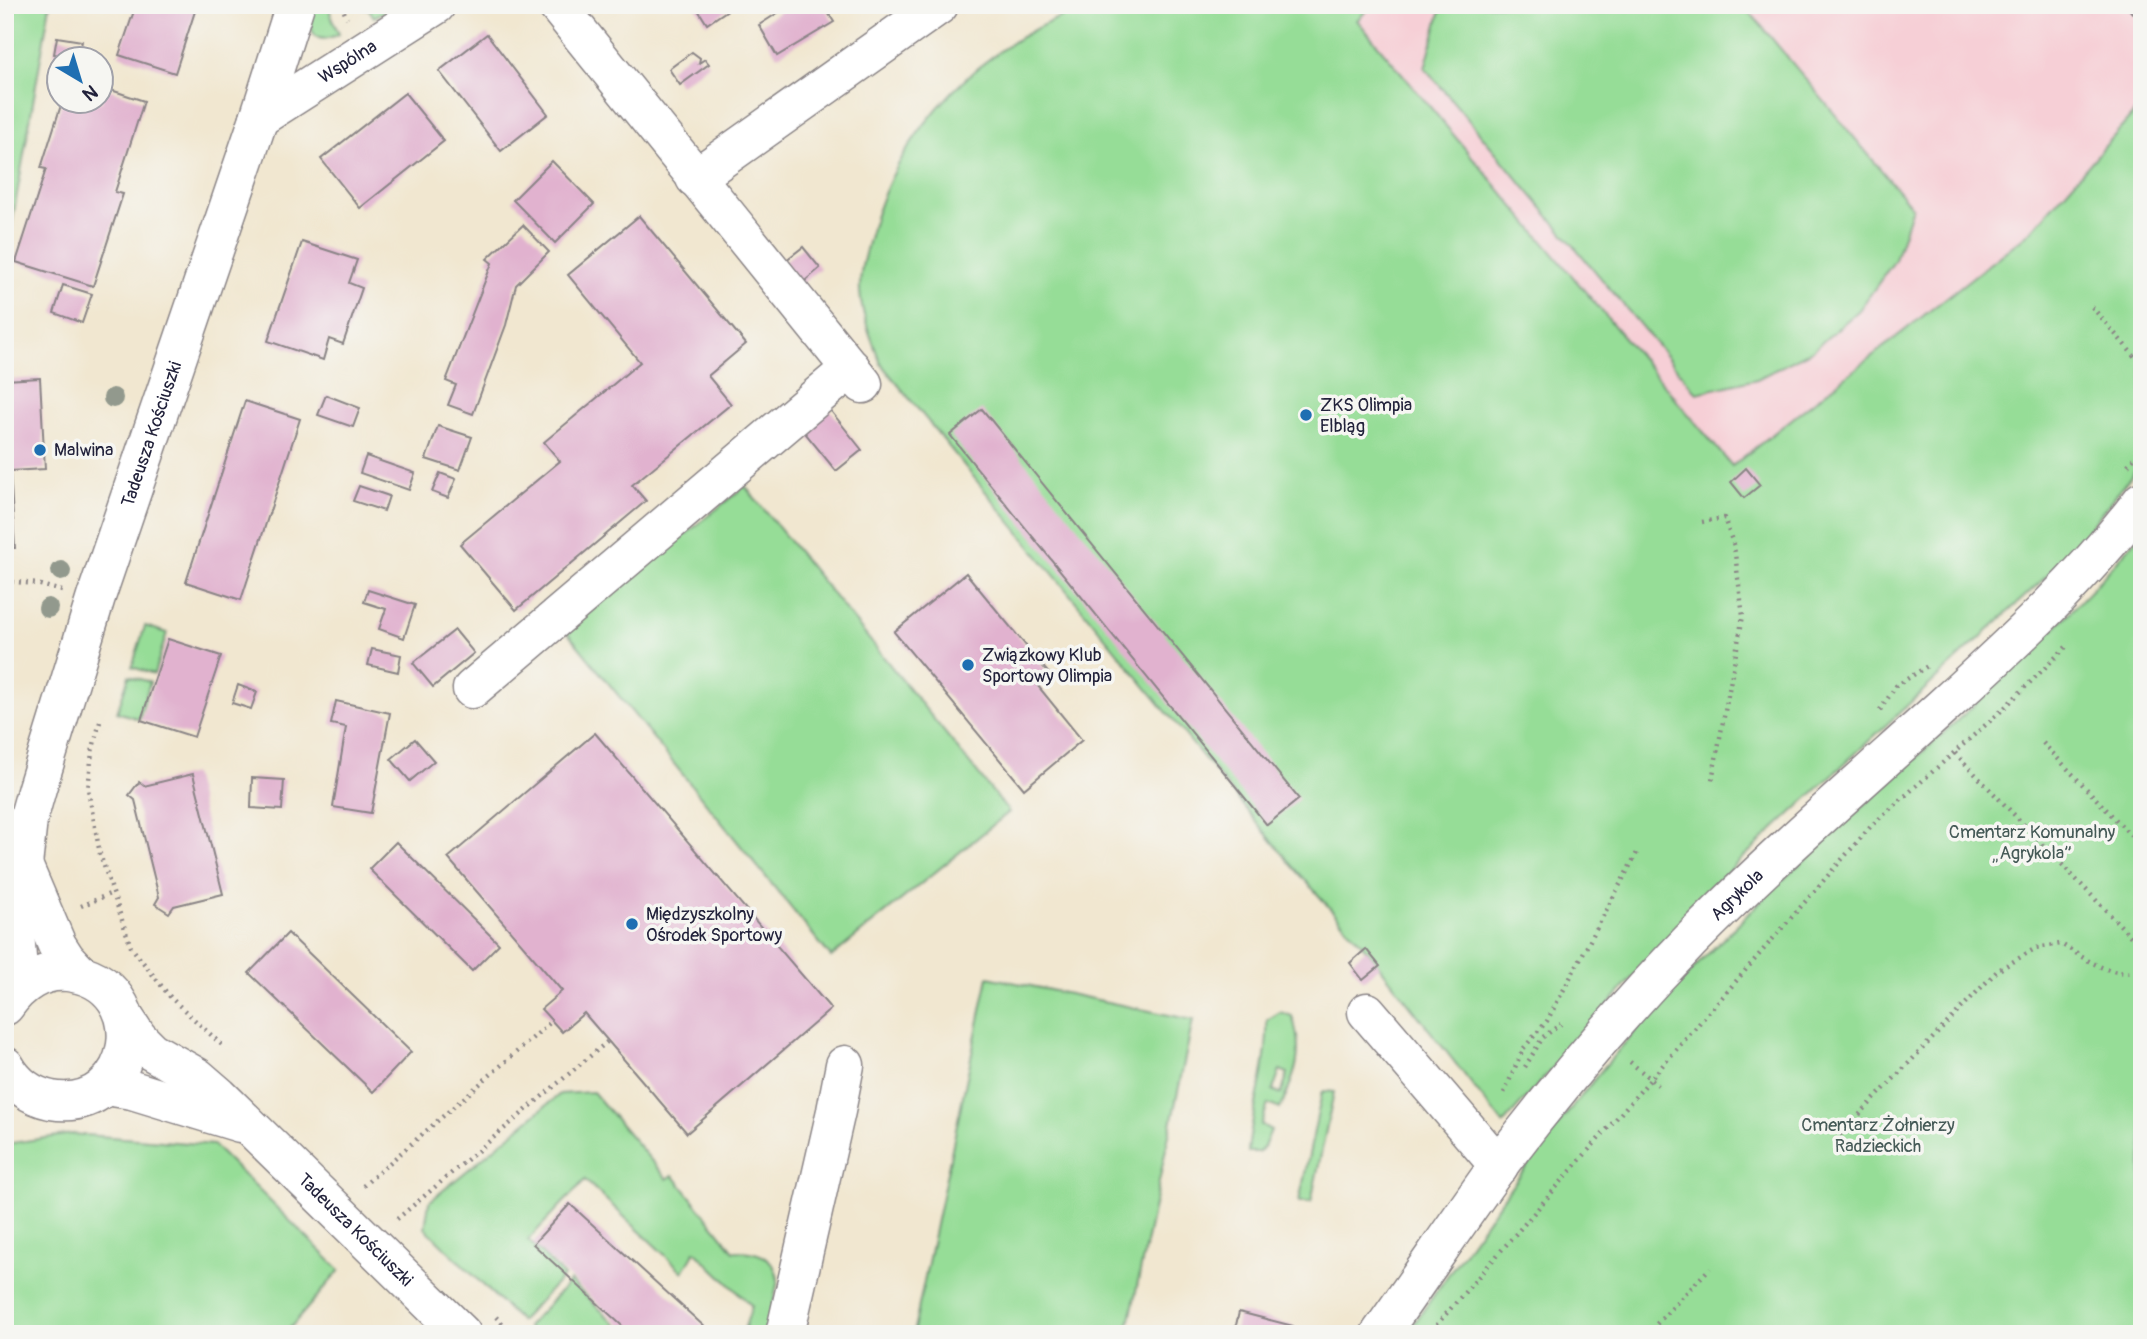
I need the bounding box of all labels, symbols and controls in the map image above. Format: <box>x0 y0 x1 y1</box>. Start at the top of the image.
street label: Wspólna <box>314 34 381 89</box>
north arrow <box>46 46 116 116</box>
text: N <box>77 79 102 106</box>
street label: Tadeusza Kościuszki <box>116 358 187 510</box>
place label: ZKS Olimpia Elbląg <box>1320 394 1412 438</box>
marker: ZKS Olimpia Elbląg <box>1298 407 1314 423</box>
place label: Malwina <box>54 439 113 462</box>
marker: Malwina <box>32 442 48 458</box>
place label: Związkowy Klub Sportowy Olimpia <box>982 644 1112 688</box>
marker: Związkowy Klub Sportowy Olimpia <box>960 657 976 673</box>
park label: Cmentarz Komunalny „Agrykola” <box>1949 821 2115 865</box>
street label: Agrykola <box>1706 864 1768 926</box>
place label: Międzyszkolny Ośrodek Sportowy <box>646 903 782 947</box>
marker: Międzyszkolny Ośrodek Sportowy <box>624 916 640 932</box>
park label: Cmentarz Żołnierzy Radzieckich <box>1801 1114 1955 1158</box>
street label: Tadeusza Kościuszki <box>293 1168 418 1291</box>

